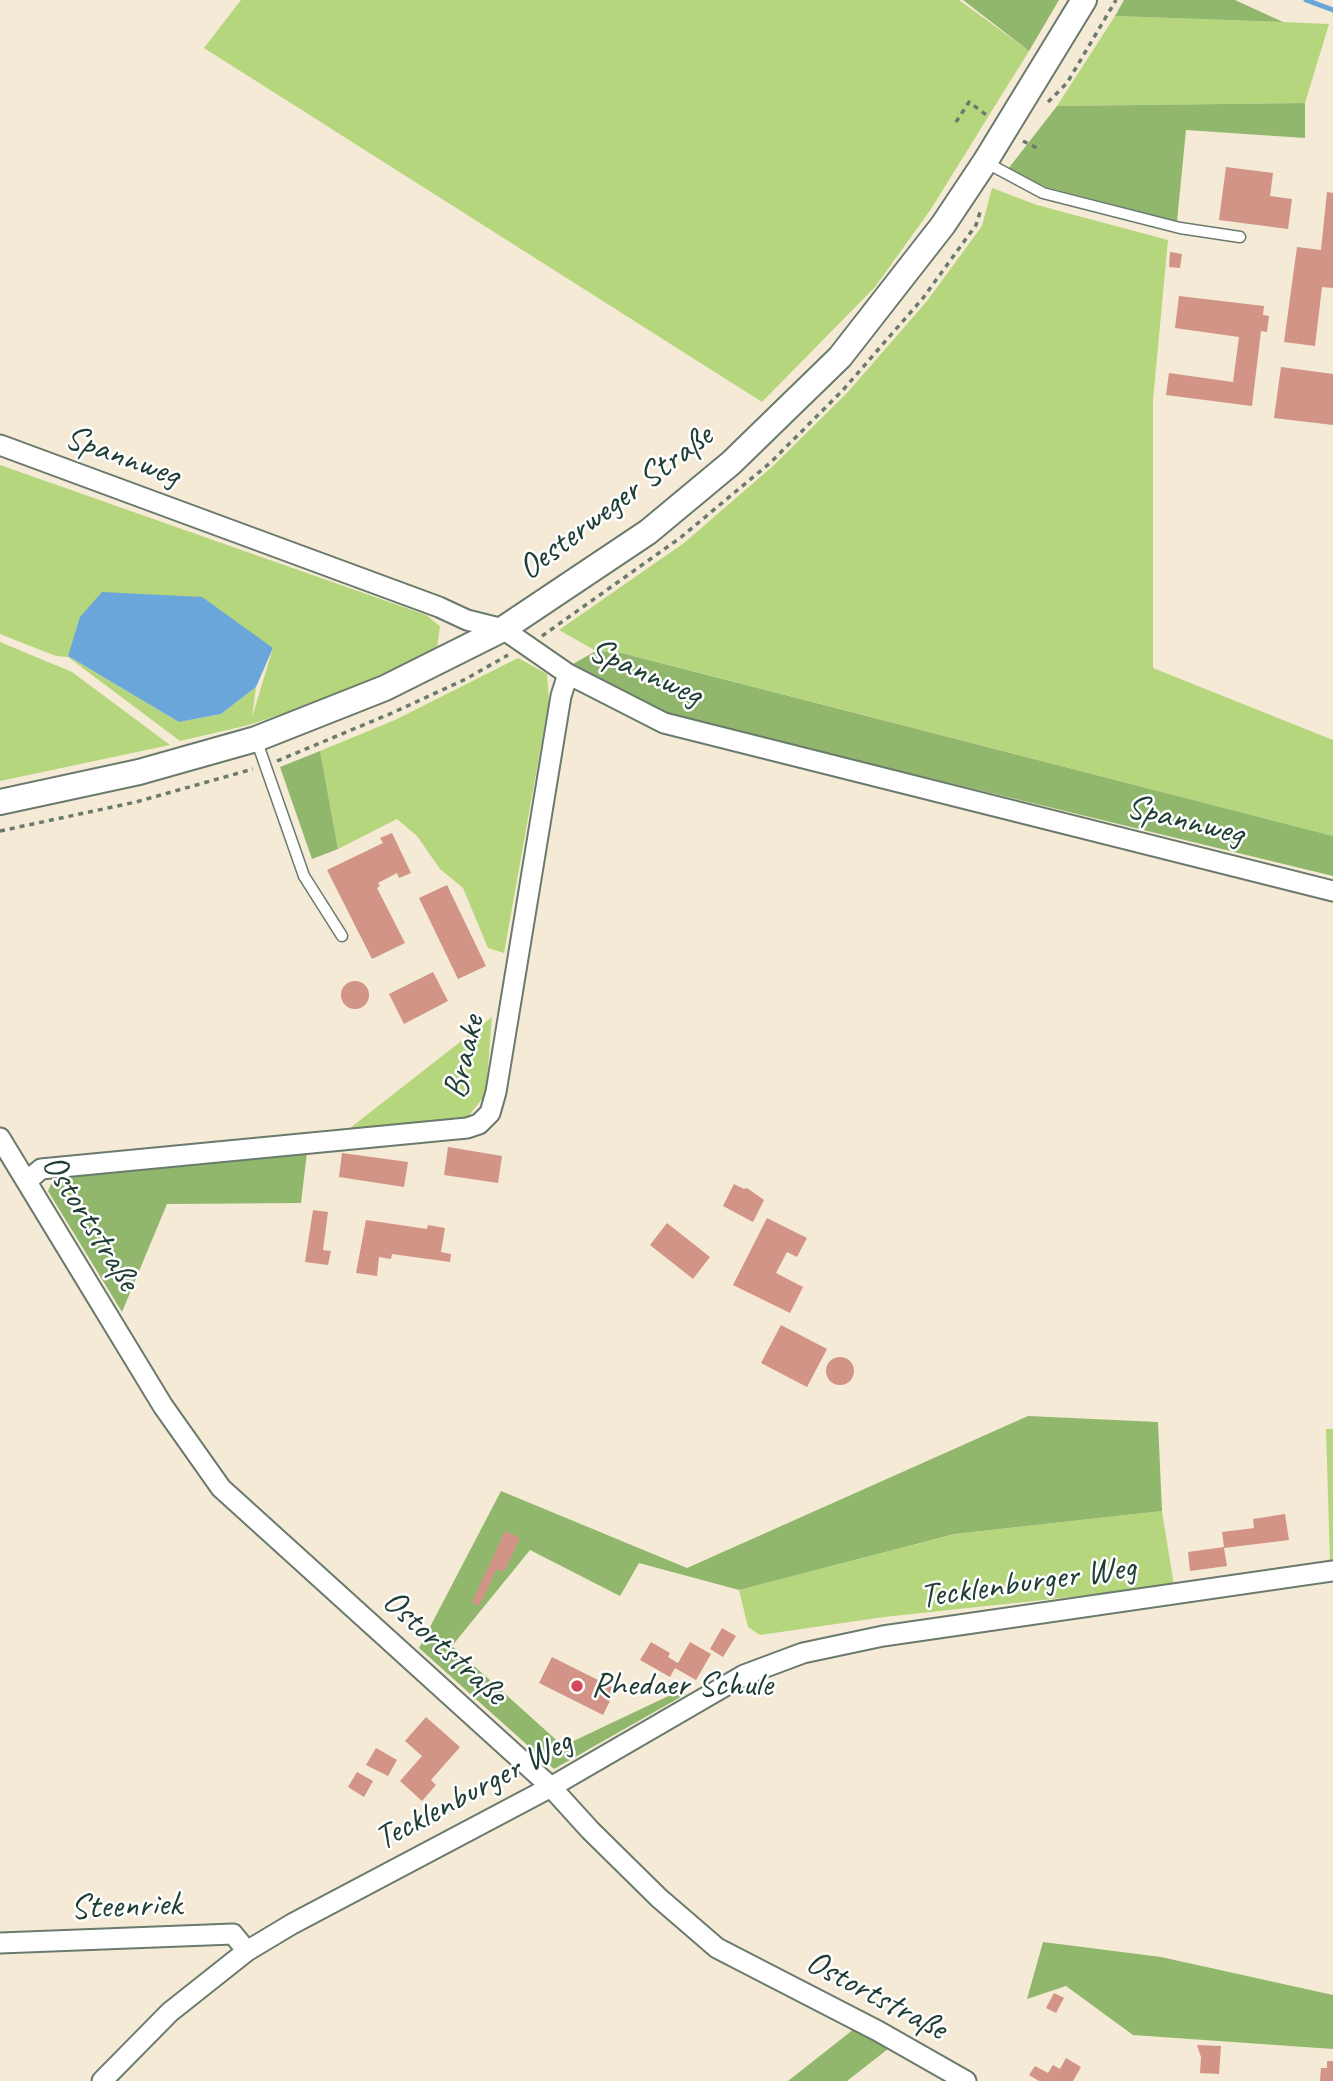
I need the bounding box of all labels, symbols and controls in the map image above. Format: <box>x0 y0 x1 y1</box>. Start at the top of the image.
street label: Oesterweger Straße <box>510 416 722 590</box>
street label: Spannweg <box>59 417 185 497</box>
street label: Spannweg <box>582 630 708 716</box>
street label: Spannweg <box>1122 786 1248 856</box>
street label: Braake <box>435 1011 495 1103</box>
street label: Ostortstraße <box>32 1147 148 1299</box>
street label: Tecklenburger Weg <box>917 1547 1139 1619</box>
street label: Ostortstraße <box>373 1581 515 1715</box>
place label: Rhedaer Schule <box>591 1665 773 1707</box>
marker: Rhedaer Schule <box>569 1678 585 1694</box>
street label: Tecklenburger Weg <box>368 1721 580 1861</box>
street label: Steenriek <box>70 1884 182 1930</box>
street label: Ostortstraße <box>798 1941 954 2051</box>

